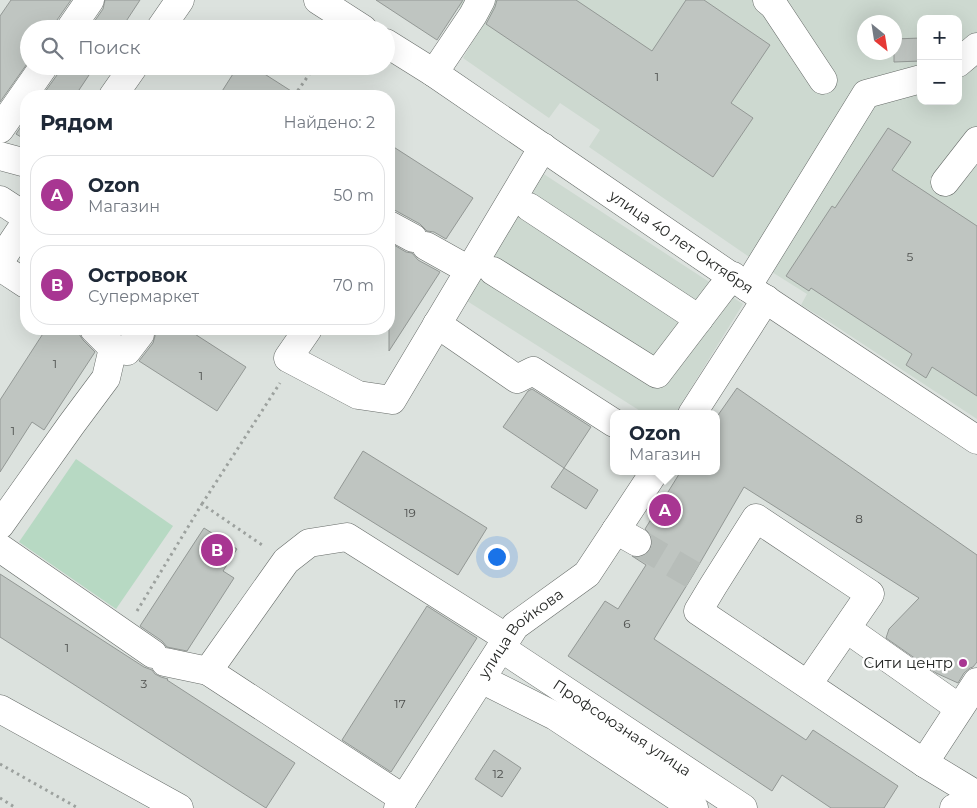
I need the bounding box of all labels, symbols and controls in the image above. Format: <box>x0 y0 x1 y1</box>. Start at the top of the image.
north arrow <box>857 15 902 60</box>
map controls <box>917 15 962 105</box>
button: + <box>917 15 962 60</box>
search box <box>20 20 395 75</box>
icon: search <box>38 34 66 62</box>
text: Поиск <box>78 36 141 59</box>
button: − <box>917 60 962 105</box>
house number: 1 <box>655 69 659 84</box>
text: Рядом <box>40 110 113 135</box>
text: Найдено: 2 <box>284 113 375 132</box>
text: Ozon <box>88 174 140 197</box>
street label: улица 40 лет Октября <box>605 185 757 298</box>
text: A <box>51 186 63 205</box>
text: 50 m <box>333 186 374 205</box>
text: Магазин <box>88 197 160 216</box>
house number: 5 <box>907 249 914 264</box>
text: Островок <box>88 264 187 287</box>
text: B <box>51 276 63 295</box>
text: 70 m <box>333 276 374 295</box>
text: Супермаркет <box>88 287 199 306</box>
house number: 1 <box>53 356 57 371</box>
house number: 1 <box>199 368 203 383</box>
popup <box>610 410 720 475</box>
text: Ozon <box>629 422 681 445</box>
house number: 1 <box>11 423 15 438</box>
text: Магазин <box>629 445 701 464</box>
pin: A <box>649 491 681 529</box>
house number: 19 <box>404 505 416 520</box>
house number: 8 <box>855 511 863 526</box>
pin: B <box>201 531 233 569</box>
your location <box>484 544 510 570</box>
street label: улица Войкова <box>473 584 567 682</box>
house number: 6 <box>623 616 631 631</box>
house number: 1 <box>65 640 69 655</box>
place label: Сити центр <box>864 653 953 672</box>
marker: Сити центр <box>957 657 969 669</box>
street label: Профсоюзная улица <box>550 675 695 780</box>
house number: 3 <box>141 676 148 691</box>
house number: 17 <box>394 696 406 711</box>
house number: 12 <box>492 766 504 781</box>

